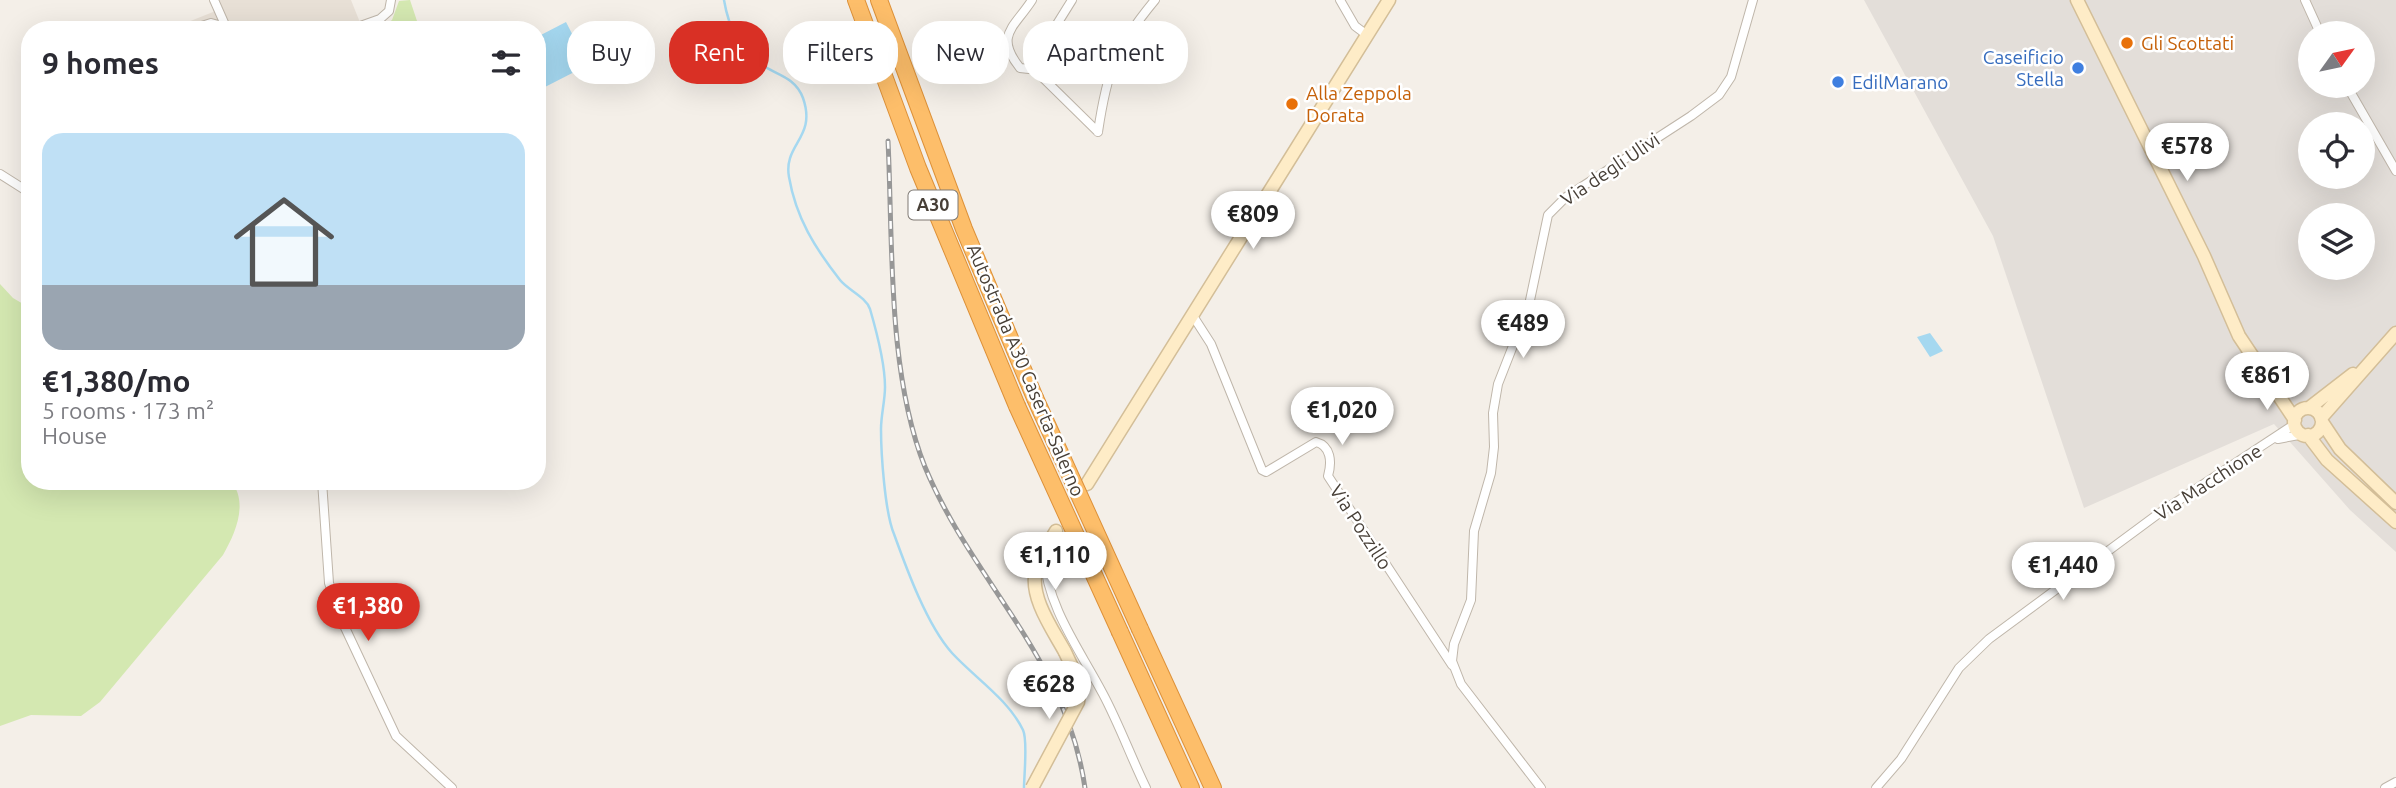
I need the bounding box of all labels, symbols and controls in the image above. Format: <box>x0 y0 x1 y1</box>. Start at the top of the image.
chip: Buy <box>567 21 655 84</box>
chip: Rent <box>669 21 769 84</box>
chip: Filters <box>783 21 898 84</box>
chip: New <box>912 21 1009 84</box>
chip: Apartment <box>1023 21 1188 84</box>
north arrow <box>2298 21 2375 98</box>
map controls <box>2298 21 2375 280</box>
place label: Gli Scottati <box>2141 32 2234 54</box>
marker: Gli Scottati <box>2119 35 2135 51</box>
icon: filters <box>487 44 525 82</box>
text: 9 homes <box>42 46 159 80</box>
place label: Caseificio Stella <box>1983 46 2064 90</box>
marker: Caseificio Stella <box>2070 60 2086 76</box>
place label: EdilMarano <box>1852 71 1948 93</box>
marker: EdilMarano <box>1830 74 1846 90</box>
place label: Alla Zeppola Dorata <box>1306 82 1412 126</box>
marker: Alla Zeppola Dorata <box>1284 96 1300 112</box>
button: locate <box>2298 112 2375 189</box>
pin: €578 <box>2146 124 2228 183</box>
street label: Via degli Ulivi <box>1556 128 1664 210</box>
text: €578 <box>2161 133 2213 158</box>
icon: home <box>221 179 347 305</box>
road number: A30 <box>908 190 958 220</box>
pin: €809 <box>1212 191 1294 251</box>
text: €809 <box>1227 201 1279 226</box>
button: layers <box>2298 203 2375 280</box>
street label: Autostrada A30 Caserta-Salerno <box>963 240 1089 500</box>
pin: €489 <box>1482 300 1564 360</box>
text: €489 <box>1497 310 1549 335</box>
pin: €861 <box>2226 352 2308 412</box>
text: €861 <box>2241 362 2293 387</box>
text: €1,380/mo <box>42 364 191 398</box>
pin: €1,020 <box>1285 388 1399 447</box>
text: €1,020 <box>1307 397 1377 422</box>
text: 5 rooms · 173 m² <box>42 398 214 423</box>
text: House <box>42 423 107 448</box>
street label: Via Macchione <box>2150 439 2266 525</box>
street label: Via Pozzillo <box>1325 480 1397 574</box>
pin: €1,110 <box>998 532 1112 592</box>
text: €1,110 <box>1020 542 1090 567</box>
pin: €1,440 <box>2006 542 2120 602</box>
text: €1,440 <box>2028 552 2098 577</box>
pin: €1,380 <box>311 584 425 643</box>
text: €1,380 <box>333 593 403 618</box>
pin: €628 <box>1008 662 1090 721</box>
text: €628 <box>1023 671 1075 696</box>

